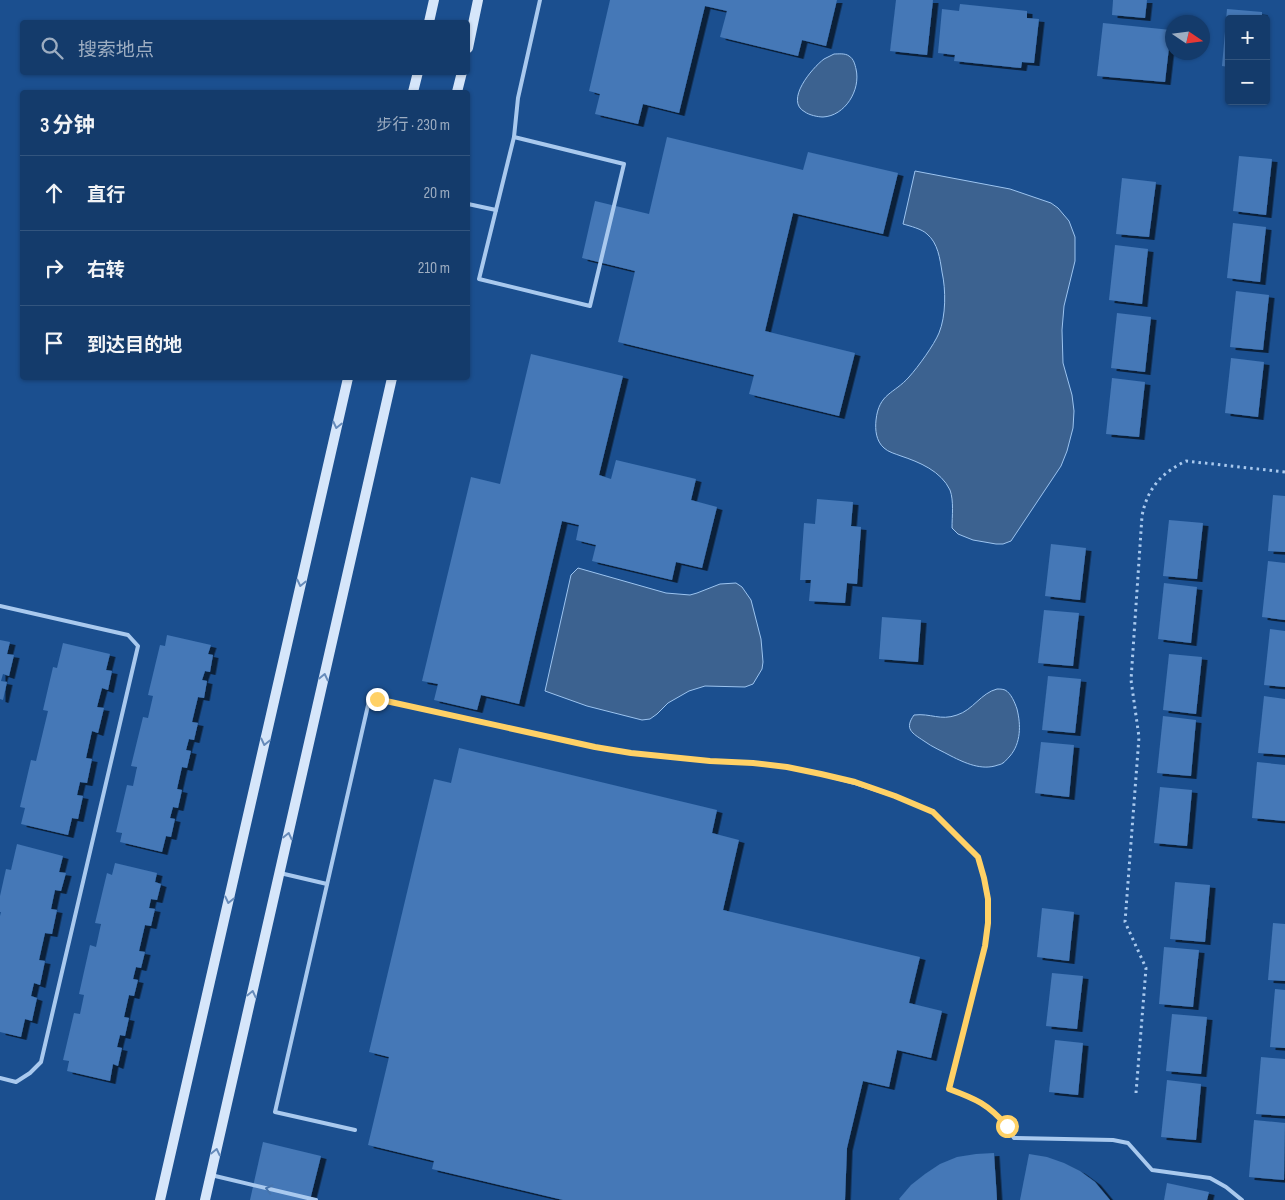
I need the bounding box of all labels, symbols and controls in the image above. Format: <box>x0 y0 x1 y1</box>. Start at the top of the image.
north arrow <box>1165 15 1210 60</box>
map controls <box>1225 15 1270 105</box>
button: + <box>1225 15 1270 60</box>
search box <box>20 20 470 75</box>
icon: search <box>38 34 66 62</box>
text: 搜索地点 <box>78 39 154 62</box>
button: − <box>1225 60 1270 105</box>
text: 3 分钟 <box>40 113 95 138</box>
text: 步行 · 230 m <box>376 116 450 135</box>
icon: ahead <box>40 179 68 207</box>
text: 直行 <box>87 184 125 207</box>
text: 20 m <box>423 184 450 203</box>
icon: right <box>40 254 68 282</box>
text: 右转 <box>87 259 125 282</box>
text: 210 m <box>418 259 450 278</box>
icon: arrive <box>40 329 68 357</box>
text: 到达目的地 <box>87 334 182 357</box>
one-way arrow <box>332 421 343 429</box>
one-way arrow <box>296 579 307 588</box>
one-way arrow <box>318 673 329 682</box>
route end <box>366 688 389 711</box>
one-way arrow <box>260 737 271 746</box>
one-way arrow <box>282 831 293 840</box>
one-way arrow <box>224 896 235 905</box>
one-way arrow <box>246 990 257 999</box>
route start <box>996 1115 1019 1138</box>
one-way arrow <box>210 1148 220 1157</box>
one-way arrow <box>264 1184 273 1195</box>

